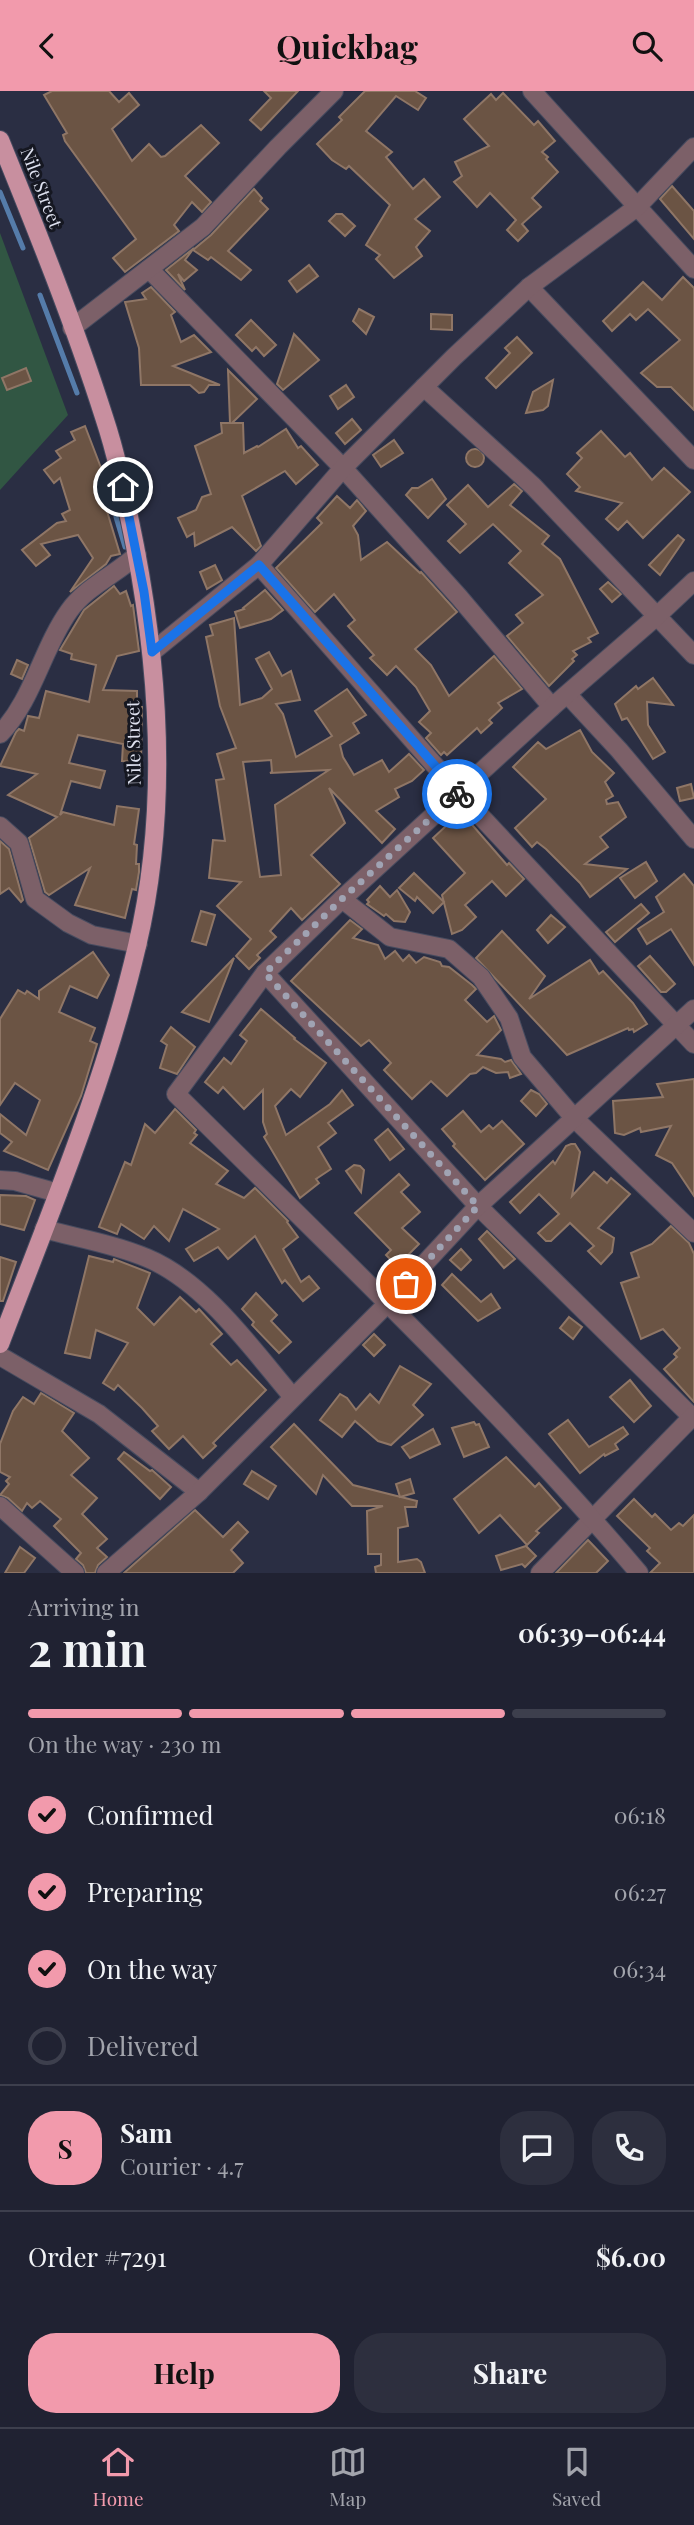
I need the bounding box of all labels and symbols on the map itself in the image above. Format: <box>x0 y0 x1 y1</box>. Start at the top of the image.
street label: Nile Street <box>16 144 69 232</box>
pin <box>93 457 153 517</box>
street label: Nile Street <box>120 700 146 786</box>
courier <box>422 759 492 829</box>
pin <box>376 1254 436 1314</box>

